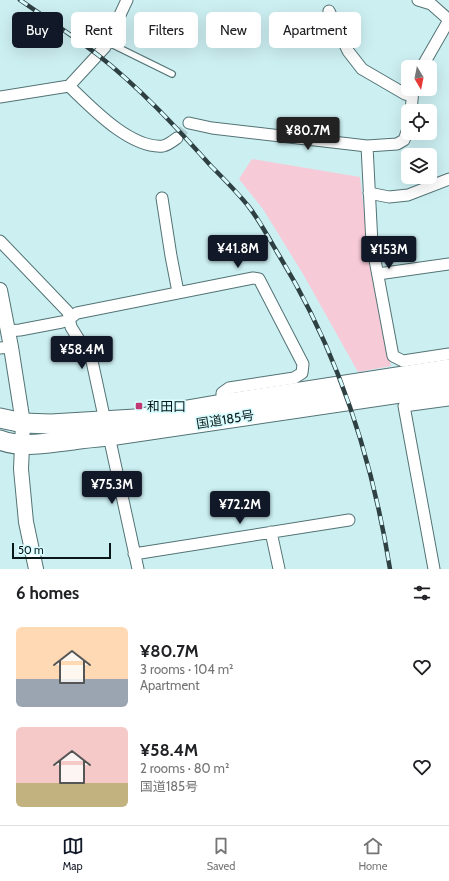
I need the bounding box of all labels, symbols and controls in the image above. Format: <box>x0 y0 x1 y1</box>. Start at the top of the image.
chip: Buy <box>12 12 63 48</box>
chip: Rent <box>71 12 126 48</box>
chip: Filters <box>134 12 198 48</box>
chip: New <box>206 12 261 48</box>
chip: Apartment <box>269 12 361 48</box>
north arrow <box>401 60 437 96</box>
map controls <box>401 60 437 184</box>
button: locate <box>401 104 437 140</box>
pin: ¥80.7M <box>275 117 341 151</box>
text: ¥80.7M <box>286 122 330 138</box>
button: layers <box>401 148 437 184</box>
pin: ¥41.8M <box>205 235 271 269</box>
pin: ¥153M <box>361 236 417 270</box>
text: ¥41.8M <box>217 240 259 256</box>
text: ¥153M <box>370 241 408 257</box>
pin: ¥58.4M <box>49 336 115 370</box>
text: ¥58.4M <box>60 341 104 357</box>
place label: 和田口 <box>147 398 186 414</box>
marker: 和田口 <box>134 401 144 411</box>
street label: 国道185号 <box>195 407 255 431</box>
pin: ¥75.3M <box>79 471 145 505</box>
text: ¥75.3M <box>91 476 133 492</box>
pin: ¥72.2M <box>207 491 273 525</box>
text: ¥72.2M <box>219 496 261 512</box>
scale bar <box>12 541 111 560</box>
text: 50 m <box>18 543 44 557</box>
icon: filters <box>411 582 433 604</box>
text: 6 homes <box>16 583 79 603</box>
text: ¥80.7M <box>140 641 199 661</box>
icon: home <box>48 643 96 691</box>
icon: heart <box>411 656 433 678</box>
text: 3 rooms · 104 m² <box>140 661 233 677</box>
text: Apartment <box>140 677 200 693</box>
text: ¥58.4M <box>140 740 198 760</box>
icon: home <box>48 743 96 791</box>
icon: heart <box>411 756 433 778</box>
text: 2 rooms · 80 m² <box>140 760 229 776</box>
text: 国道185号 <box>140 778 198 794</box>
tab: Map <box>62 835 84 873</box>
tab: Saved <box>207 835 235 873</box>
tab: Home <box>358 835 387 873</box>

